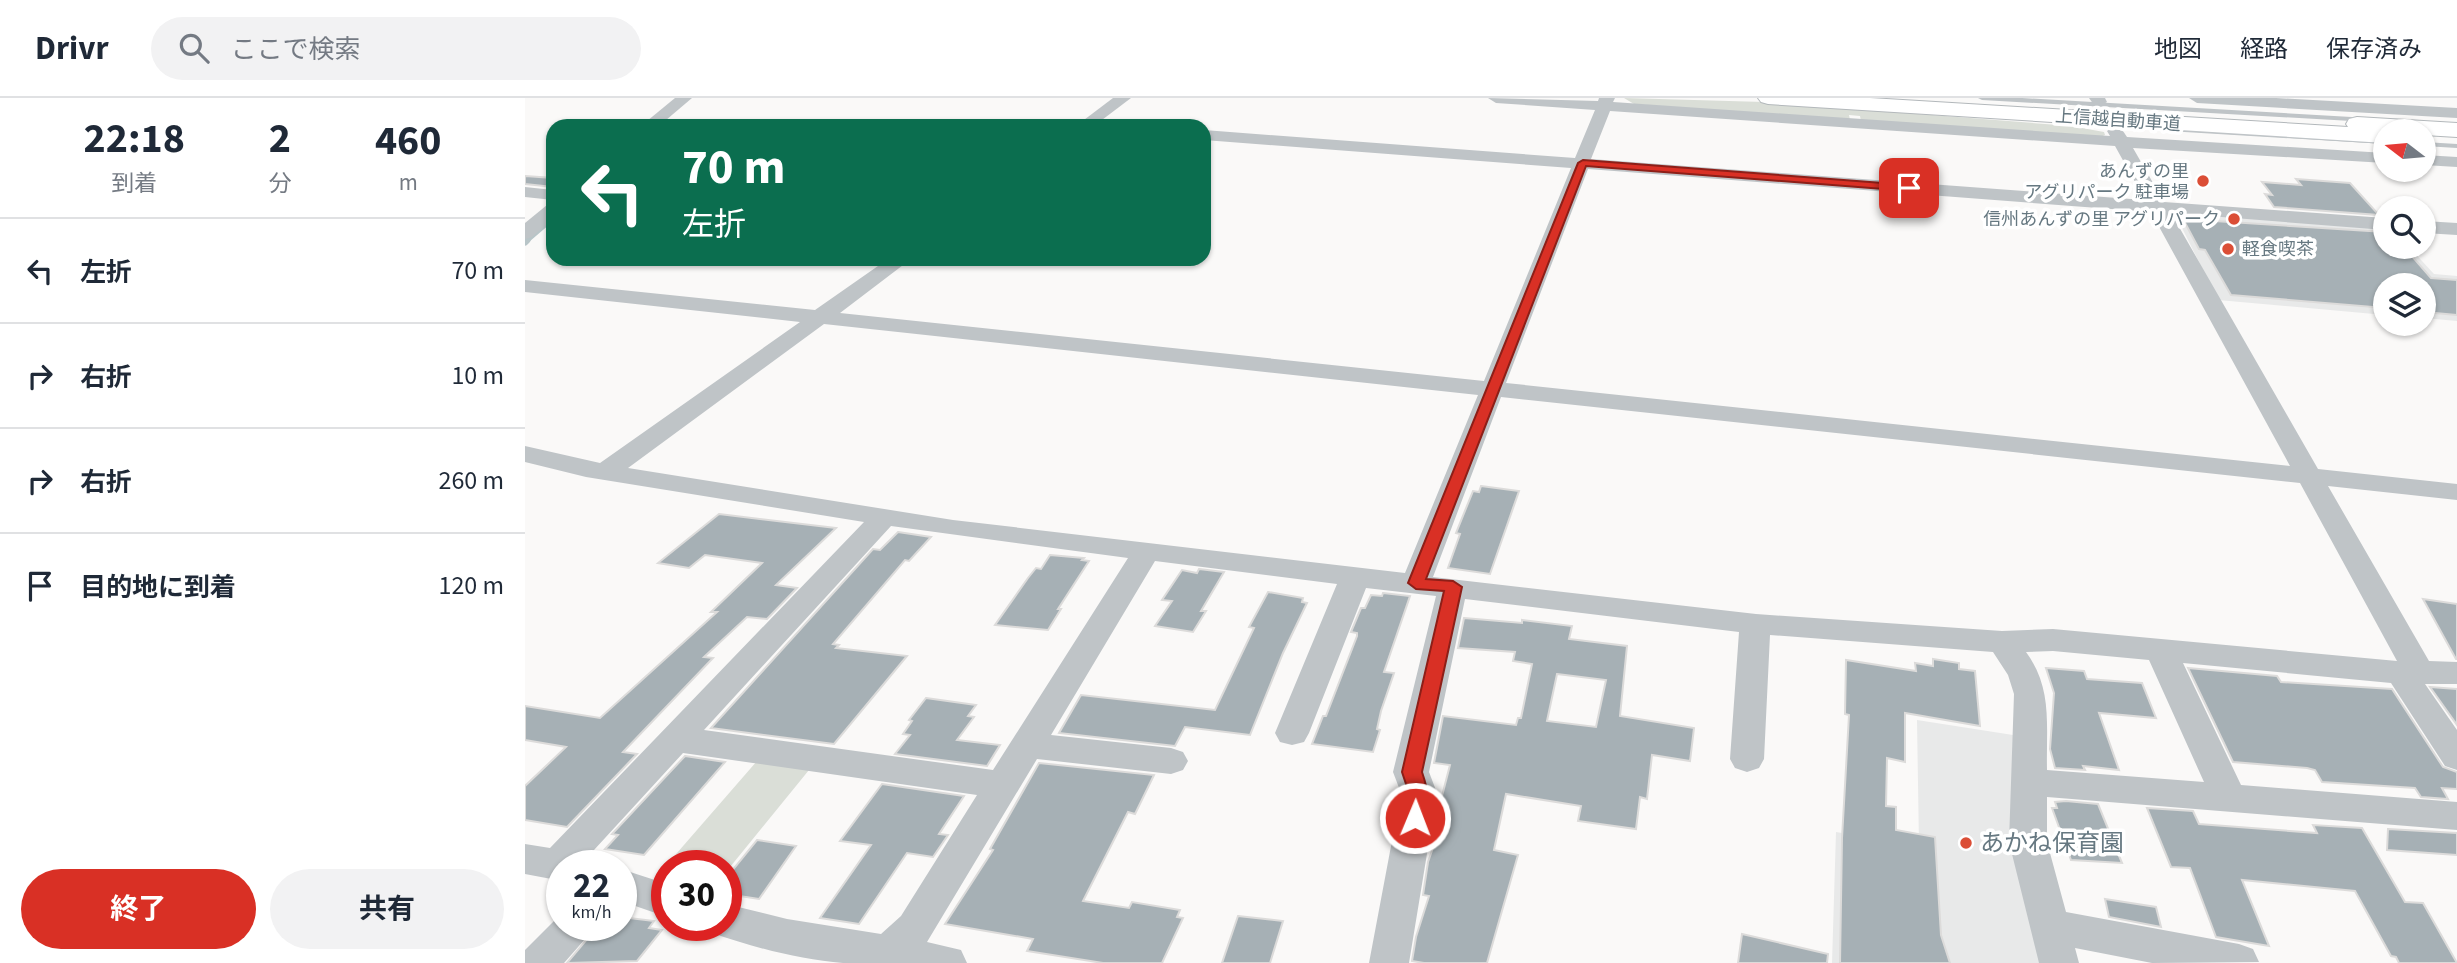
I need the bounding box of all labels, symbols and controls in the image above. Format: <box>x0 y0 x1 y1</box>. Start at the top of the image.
search box <box>151 17 641 80</box>
text: Drivr <box>35 25 109 72</box>
icon: search <box>175 29 213 67</box>
text: ここで検索 <box>231 31 361 68</box>
text: 地図 <box>2154 32 2202 67</box>
text: 経路 <box>2240 32 2288 67</box>
text: 保存済み <box>2326 32 2422 67</box>
street label: 上信越自動車道 <box>2054 104 2182 137</box>
text: 22:18 <box>84 109 185 169</box>
text: 2 <box>269 109 291 169</box>
text: 460 <box>375 111 441 171</box>
north arrow <box>2373 119 2436 182</box>
map controls <box>2373 119 2436 336</box>
text: 70 m <box>682 133 786 203</box>
icon: left <box>567 147 658 238</box>
pin <box>1879 158 1939 218</box>
place label: あんずの里 アグリパーク 駐車場 <box>2024 159 2189 205</box>
text: m <box>399 166 418 199</box>
text: 到着 <box>111 167 157 200</box>
text: 分 <box>268 167 291 200</box>
icon: arrive <box>1890 169 1928 207</box>
marker: あんずの里 アグリパーク 駐車場 <box>2195 173 2211 189</box>
button: search <box>2373 196 2436 259</box>
text: 左折 <box>682 202 746 248</box>
place label: 信州あんずの里 アグリパーク <box>1983 207 2220 232</box>
marker: 信州あんずの里 アグリパーク <box>2226 211 2242 227</box>
place label: 軽食喫茶 <box>2242 237 2314 262</box>
marker: 軽食喫茶 <box>2220 241 2236 257</box>
icon: left <box>21 252 59 290</box>
text: 70 m <box>451 252 504 289</box>
text: 左折 <box>80 254 132 291</box>
button: layers <box>2373 273 2436 336</box>
icon: right <box>21 357 59 395</box>
text: 10 m <box>451 357 504 394</box>
text: 右折 <box>80 359 132 396</box>
icon: right <box>21 462 59 500</box>
text: 260 m <box>438 462 504 499</box>
text: 右折 <box>80 464 132 501</box>
icon: arrive <box>21 567 59 605</box>
text: 120 m <box>438 567 504 604</box>
text: 目的地に到着 <box>80 569 236 606</box>
position arrow <box>1378 781 1452 855</box>
place label: あかね保育園 <box>1980 826 2124 861</box>
marker: あかね保育園 <box>1958 835 1974 851</box>
speed limit sign: 30 <box>651 850 742 941</box>
text: 22 <box>573 861 610 911</box>
button: 終了 <box>21 869 256 949</box>
button: 共有 <box>270 869 504 949</box>
text: km/h <box>572 900 611 925</box>

